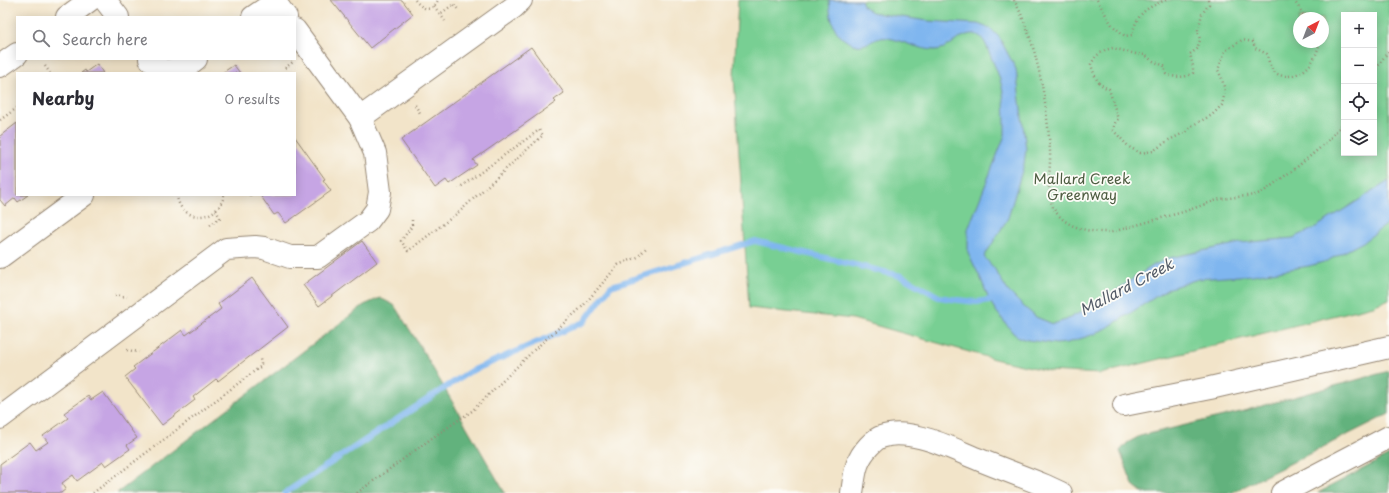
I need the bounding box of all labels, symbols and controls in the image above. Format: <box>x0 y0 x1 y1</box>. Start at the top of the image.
north arrow <box>1293 12 1329 48</box>
map controls <box>1341 12 1377 156</box>
button: + <box>1341 12 1377 48</box>
search box <box>16 16 296 60</box>
icon: search <box>30 27 52 49</box>
text: Search here <box>62 27 148 50</box>
button: − <box>1341 48 1377 84</box>
button: locate <box>1341 84 1377 120</box>
text: Nearby <box>32 85 94 111</box>
text: 0 results <box>225 89 280 108</box>
button: layers <box>1341 120 1377 156</box>
park label: Mallard Creek Greenway <box>1034 168 1131 205</box>
water label: Mallard Creek <box>1075 251 1178 321</box>

